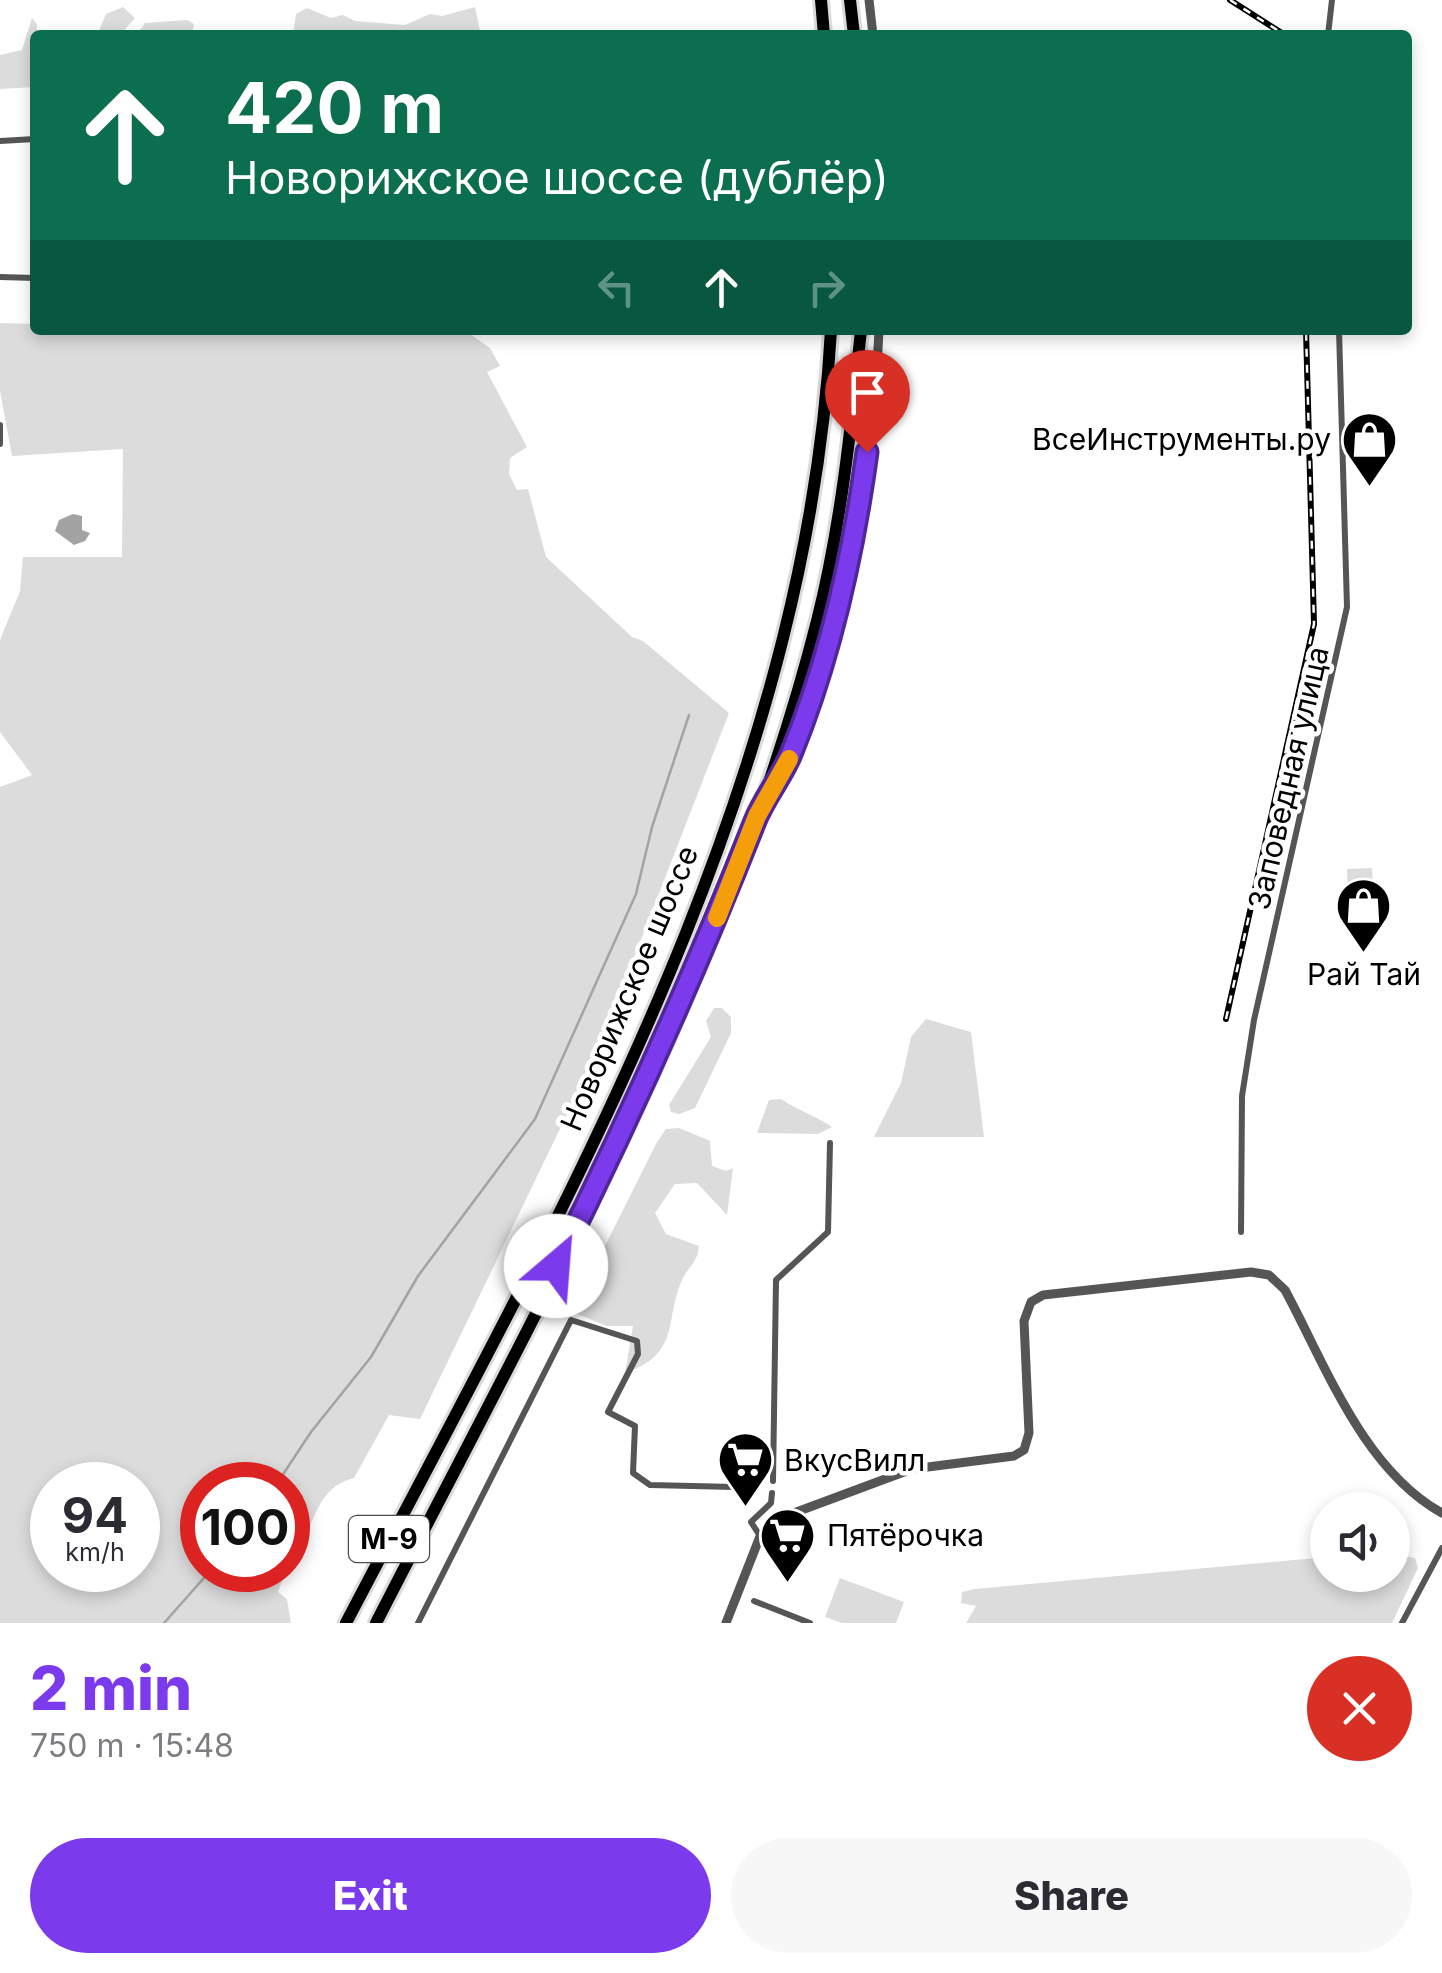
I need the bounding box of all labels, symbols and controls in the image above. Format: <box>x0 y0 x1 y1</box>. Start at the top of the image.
text: 420 m <box>225 65 444 150</box>
icon: ahead <box>60 70 190 200</box>
text: Новорижское шоссе (дублёр) <box>225 150 889 205</box>
icon: left <box>589 260 644 315</box>
icon: ahead <box>694 260 749 315</box>
icon: right <box>799 260 854 315</box>
pin <box>825 350 910 453</box>
icon: arrive <box>840 365 895 420</box>
shop icon: ВсеИнструменты.ру <box>1340 409 1400 488</box>
place label: ВсеИнструменты.ру <box>1032 421 1331 457</box>
street label: Заповедная улица <box>1240 643 1336 913</box>
street label: Новорижское шоссе <box>553 840 705 1136</box>
shop icon: Рай Тай <box>1334 876 1394 955</box>
place label: Рай Тай <box>1307 956 1421 992</box>
position arrow <box>504 1214 608 1318</box>
supermarket icon: ВкусВилл <box>715 1430 775 1509</box>
place label: ВкусВилл <box>784 1442 925 1478</box>
speed limit sign: 100 <box>180 1462 310 1592</box>
text: 94 <box>62 1485 128 1545</box>
map controls <box>1310 1492 1410 1592</box>
button: sound <box>1310 1492 1410 1592</box>
supermarket icon: Пятёрочка <box>758 1505 818 1584</box>
road number: М-9 <box>349 1516 429 1562</box>
place label: Пятёрочка <box>827 1517 984 1553</box>
text: km/h <box>65 1537 125 1567</box>
text: 2 min <box>30 1652 192 1724</box>
button: close <box>1307 1656 1412 1761</box>
text: 750 m · 15:48 <box>30 1726 234 1765</box>
button: Exit <box>30 1838 711 1953</box>
button: Share <box>731 1838 1412 1953</box>

